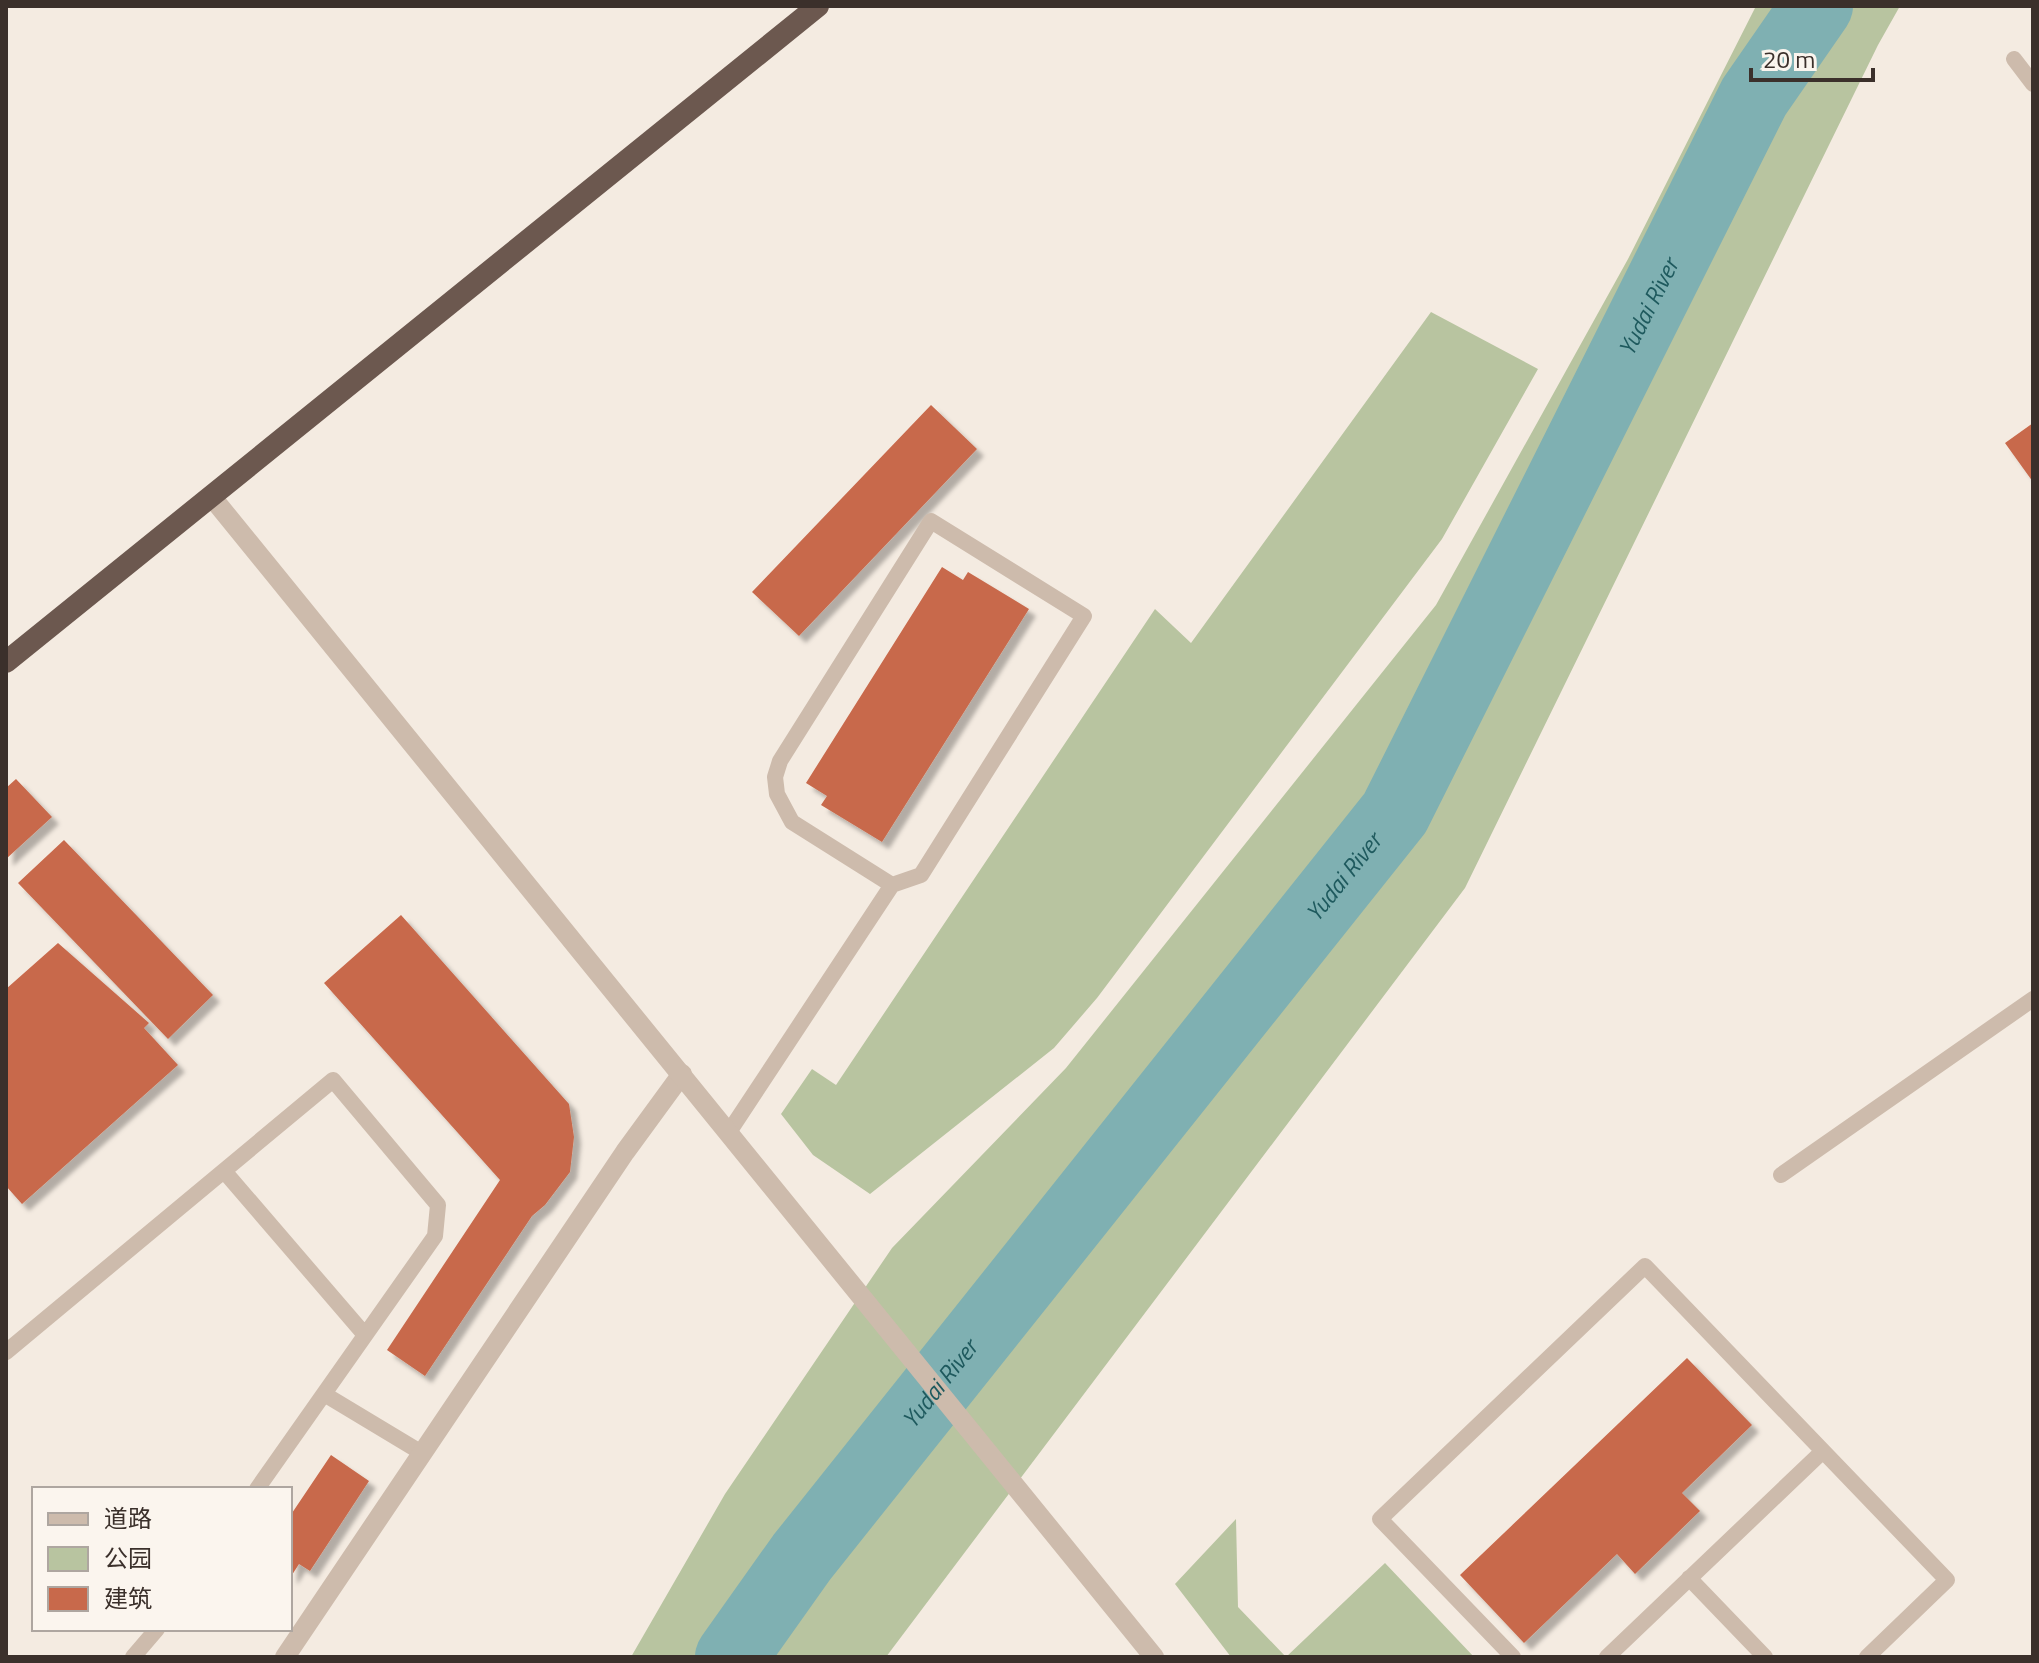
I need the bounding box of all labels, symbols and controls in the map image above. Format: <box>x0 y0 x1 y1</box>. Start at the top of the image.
scale bar <box>1751 32 1873 82</box>
text: 20 m <box>1763 41 1815 77</box>
water label: Yudai River <box>1608 249 1689 361</box>
water label: Yudai River <box>1296 822 1392 929</box>
water label: Yudai River <box>893 1329 988 1435</box>
legend <box>32 1487 292 1631</box>
text: 道路 <box>104 1500 152 1536</box>
text: 公园 <box>104 1540 152 1576</box>
text: 建筑 <box>104 1580 152 1616</box>

